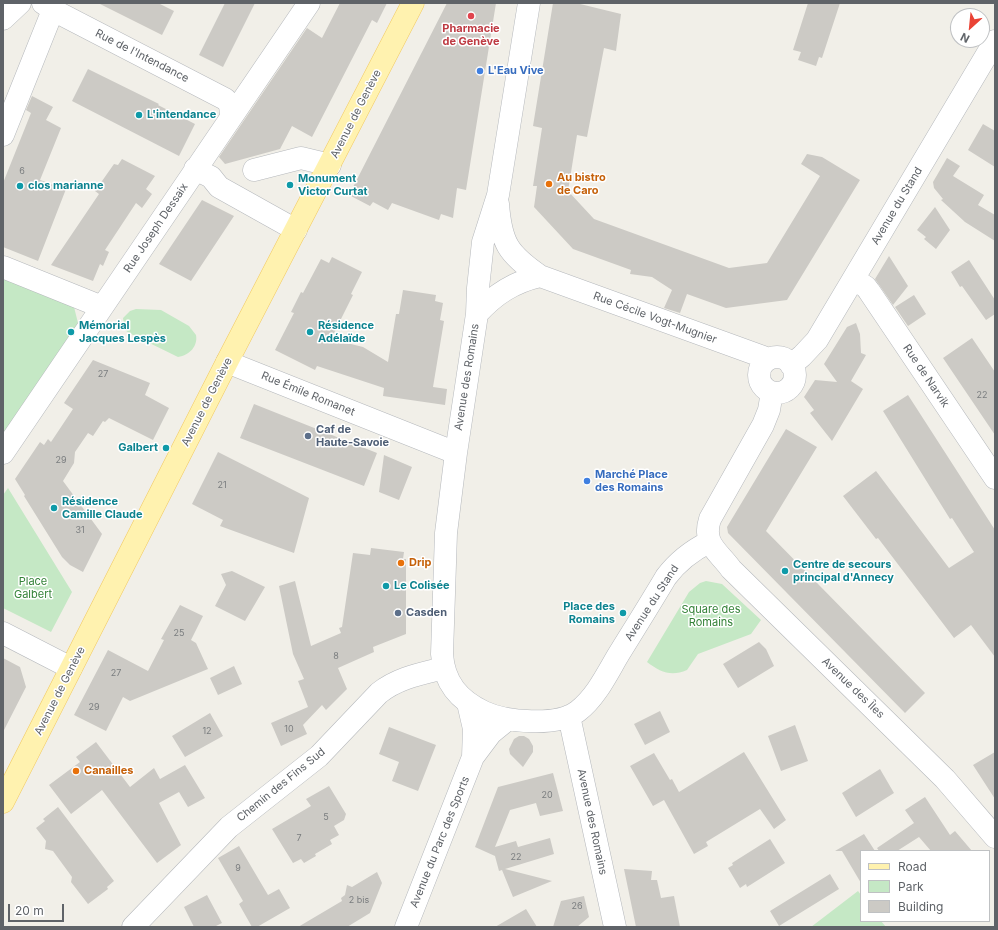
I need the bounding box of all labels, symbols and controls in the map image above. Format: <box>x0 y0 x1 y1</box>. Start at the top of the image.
north arrow <box>950 8 990 48</box>
marker: Pharmacie de Genève <box>466 11 476 21</box>
place label: Pharmacie de Genève <box>442 22 500 48</box>
street label: Rue de l'Intendance <box>93 27 191 85</box>
text: N <box>958 30 972 46</box>
place label: L'Eau Vive <box>488 64 544 78</box>
marker: L'Eau Vive <box>475 66 485 76</box>
street label: Avenue de Genève <box>328 67 384 161</box>
place label: L'intendance <box>147 108 216 122</box>
marker: L'intendance <box>134 110 144 120</box>
street label: Avenue du Stand <box>869 165 925 247</box>
house number: 6 <box>19 166 25 176</box>
place label: Au bistro de Caro <box>557 171 606 197</box>
place label: Monument Victor Curtat <box>298 172 368 198</box>
place label: clos marianne <box>28 179 104 193</box>
marker: Au bistro de Caro <box>544 179 554 189</box>
marker: Monument Victor Curtat <box>285 180 295 190</box>
marker: clos marianne <box>15 181 25 191</box>
street label: Rue Joseph Dessaix <box>121 181 191 275</box>
street label: Rue Cécile Vogt-Mugnier <box>591 290 719 346</box>
place label: Mémorial Jacques Lespès <box>79 319 166 345</box>
place label: Résidence Adélaïde <box>318 319 374 345</box>
street label: Avenue des Romains <box>452 323 482 431</box>
marker: Mémorial Jacques Lespès <box>66 327 76 337</box>
marker: Résidence Adélaïde <box>305 327 315 337</box>
street label: Rue de Narvik <box>900 342 952 410</box>
street label: Avenue de Genève <box>179 355 235 449</box>
house number: 27 <box>98 369 108 379</box>
street label: Rue Émile Romanet <box>259 369 357 419</box>
house number: 22 <box>977 390 987 400</box>
place label: Caf de Haute-Savoie <box>316 423 389 449</box>
marker: Caf de Haute-Savoie <box>303 431 313 441</box>
place label: Galbert <box>118 441 158 455</box>
marker: Galbert <box>161 443 171 453</box>
house number: 29 <box>55 455 67 465</box>
place label: Marché Place des Romains <box>595 468 668 494</box>
marker: Marché Place des Romains <box>582 476 592 486</box>
house number: 21 <box>217 480 227 490</box>
place label: Résidence Camille Claude <box>62 495 143 521</box>
marker: Résidence Camille Claude <box>49 503 59 513</box>
house number: 31 <box>75 525 85 535</box>
place label: Drip <box>409 556 431 570</box>
marker: Drip <box>396 558 406 568</box>
place label: Centre de secours principal d'Annecy <box>793 558 894 584</box>
street label: Avenue du Stand <box>622 562 682 644</box>
marker: Centre de secours principal d'Annecy <box>780 566 790 576</box>
park label: Place Galbert <box>14 575 52 601</box>
place label: Le Colisée <box>394 579 449 593</box>
marker: Le Colisée <box>381 581 391 591</box>
place label: Place des Romains <box>563 600 615 626</box>
park label: Square des Romains <box>682 603 740 629</box>
place label: Casden <box>406 606 447 620</box>
marker: Casden <box>393 608 403 618</box>
marker: Place des Romains <box>618 608 628 618</box>
house number: 25 <box>174 628 184 638</box>
street label: Avenue de Genève <box>32 644 88 738</box>
house number: 8 <box>333 651 339 661</box>
street label: Avenue des Îles <box>819 655 887 721</box>
house number: 27 <box>111 668 121 678</box>
house number: 29 <box>88 702 100 712</box>
house number: 10 <box>284 724 294 734</box>
house number: 12 <box>202 726 212 736</box>
street label: Chemin des Fins Sud <box>234 745 328 825</box>
place label: Canailles <box>84 764 133 778</box>
marker: Canailles <box>71 766 81 776</box>
street label: Avenue des Romains <box>574 768 610 876</box>
street label: Avenue du Parc des Sports <box>408 774 472 910</box>
house number: 20 <box>541 790 553 800</box>
house number: 5 <box>323 812 329 822</box>
house number: 7 <box>296 833 302 843</box>
legend <box>860 850 990 922</box>
house number: 22 <box>511 852 521 862</box>
text: Road <box>898 859 927 874</box>
house number: 9 <box>235 863 241 873</box>
text: Park <box>898 879 924 894</box>
house number: 2 bis <box>349 895 369 905</box>
scale bar <box>10 896 66 922</box>
text: Building <box>898 899 943 914</box>
house number: 26 <box>571 901 583 911</box>
text: 20 m <box>15 903 44 918</box>

